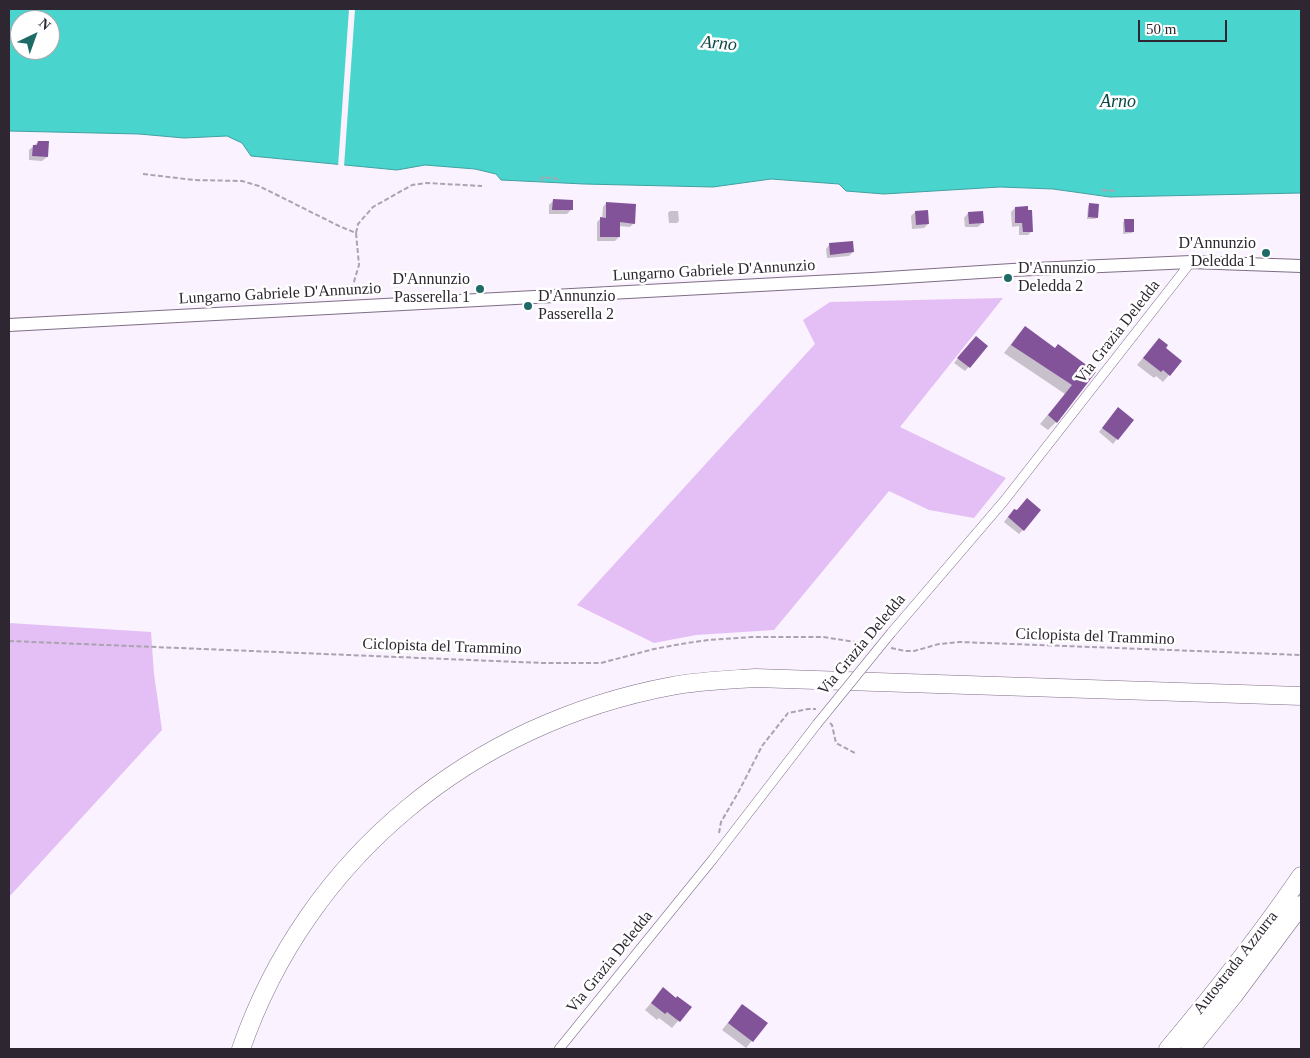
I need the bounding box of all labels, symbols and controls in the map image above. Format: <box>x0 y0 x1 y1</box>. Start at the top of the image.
north arrow <box>10 10 60 60</box>
scale bar <box>1140 10 1229 42</box>
text: N <box>36 15 53 33</box>
text: 50 m <box>1146 21 1176 37</box>
water label: Arno <box>700 32 738 56</box>
water label: Arno <box>1100 91 1136 113</box>
place label: D'Annunzio Deledda 1 <box>1178 234 1256 272</box>
marker: D'Annunzio Deledda 1 <box>1260 247 1272 259</box>
street label: Lungarno Gabriele D'Annunzio <box>612 256 816 286</box>
place label: D'Annunzio Deledda 2 <box>1018 259 1096 297</box>
place label: D'Annunzio Passerella 1 <box>392 270 470 308</box>
marker: D'Annunzio Deledda 2 <box>1002 272 1014 284</box>
street label: Via Grazia Deledda <box>1072 276 1164 388</box>
street label: Lungarno Gabriele D'Annunzio <box>178 279 382 309</box>
marker: D'Annunzio Passerella 1 <box>474 283 486 295</box>
place label: D'Annunzio Passerella 2 <box>538 287 616 325</box>
marker: D'Annunzio Passerella 2 <box>522 300 534 312</box>
street label: Via Grazia Deledda <box>814 591 910 699</box>
street label: Ciclopista del Trammino <box>1015 625 1175 649</box>
street label: Ciclopista del Trammino <box>362 635 522 659</box>
street label: Via Grazia Deledda <box>563 907 657 1017</box>
street label: Autostrada Azzurra <box>1190 908 1282 1018</box>

